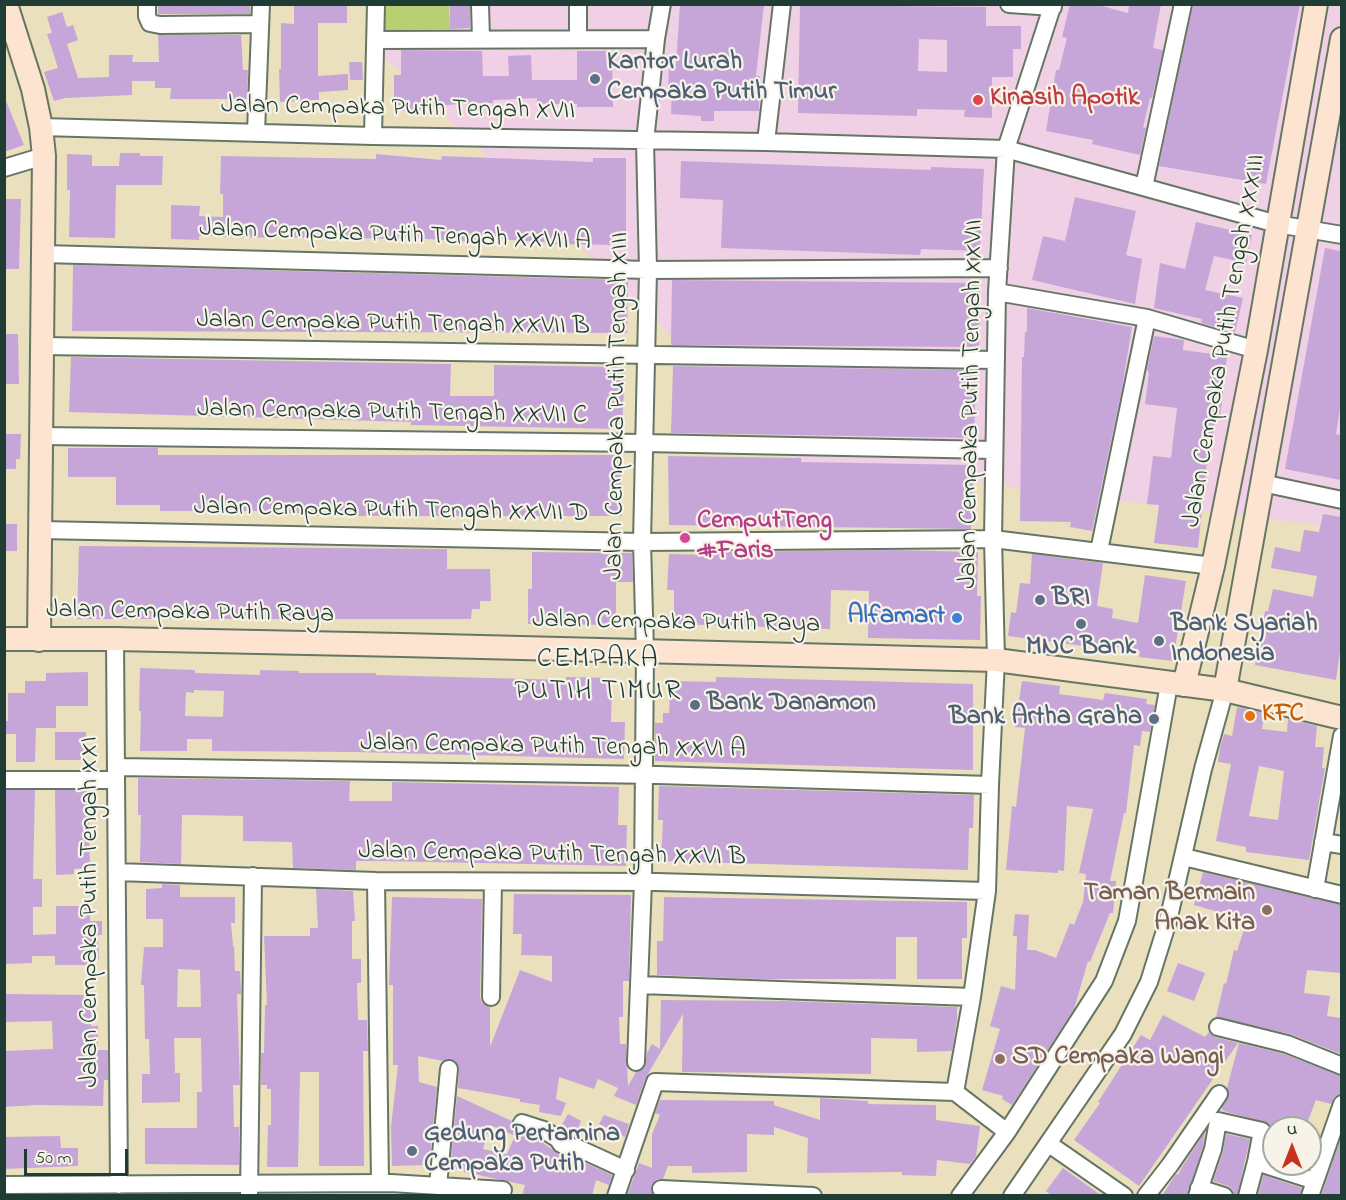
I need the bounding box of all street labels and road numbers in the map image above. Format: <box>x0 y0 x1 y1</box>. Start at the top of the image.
street label: Jalan Cempaka Putih Tengah XVII <box>220 91 576 129</box>
street label: Jalan Cempaka Putih Tengah XXXIII <box>1178 152 1274 530</box>
street label: Jalan Cempaka Putih Tengah XXVII A <box>199 215 591 259</box>
street label: Jalan Cempaka Putih Tengah XXVII <box>954 219 992 589</box>
street label: Jalan Cempaka Putih Tengah XIII <box>600 232 638 580</box>
street label: Jalan Cempaka Putih Tengah XXVII B <box>196 306 590 344</box>
street label: Jalan Cempaka Putih Tengah XXVII C <box>197 395 587 433</box>
street label: Jalan Cempaka Putih Tengah XXVII D <box>193 493 589 531</box>
street label: Jalan Cempaka Putih Raya <box>46 596 334 632</box>
street label: Jalan Cempaka Putih Raya <box>532 606 820 642</box>
street label: Jalan Cempaka Putih Tengah XXVI A <box>360 729 746 767</box>
street label: Jalan Cempaka Putih Tengah XXI <box>76 736 108 1088</box>
street label: Jalan Cempaka Putih Tengah XXVI B <box>358 837 746 875</box>

